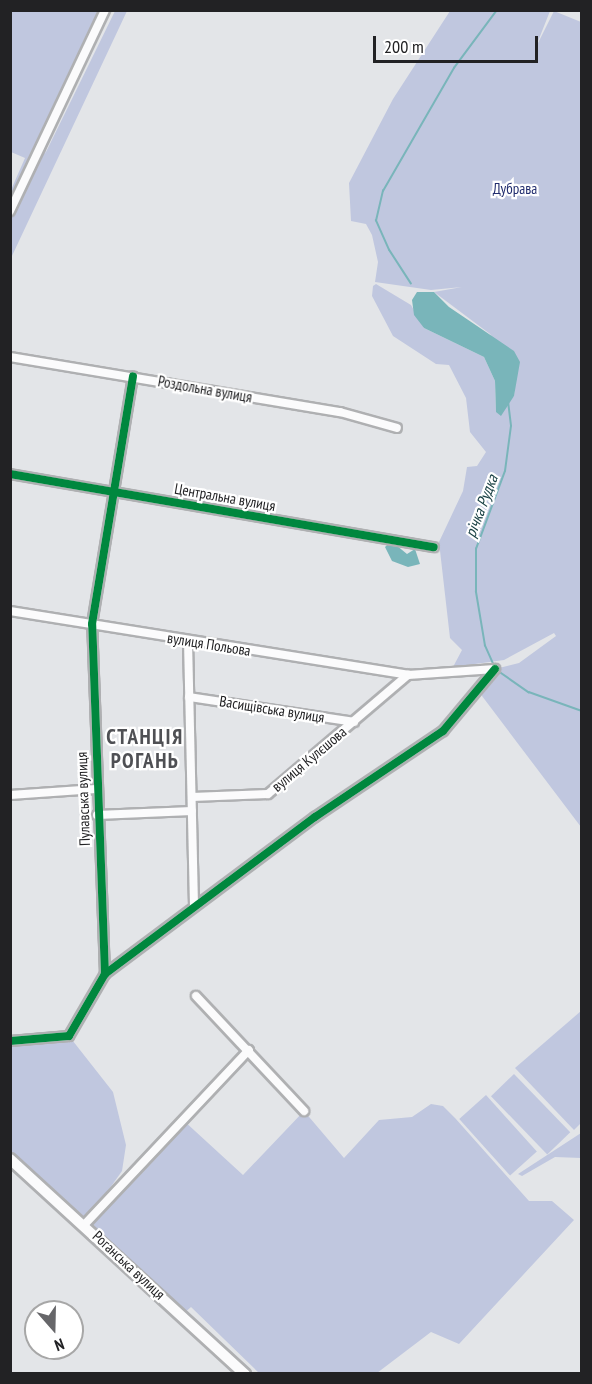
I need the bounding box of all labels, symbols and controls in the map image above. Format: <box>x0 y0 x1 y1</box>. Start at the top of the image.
scale bar <box>376 24 541 62</box>
text: 200 m <box>384 35 424 58</box>
park label: Дубрава <box>493 180 537 198</box>
street label: Роздольна вулиця <box>157 372 253 406</box>
water label: річка Рудка <box>460 472 502 540</box>
street label: Центральна вулиця <box>173 479 277 515</box>
street label: вулиця Польова <box>166 629 252 659</box>
street label: Васищівська вулиця <box>218 692 326 726</box>
street label: вулиця Кулєшова <box>268 723 350 795</box>
district label: СТАНЦІЯ РОГАНЬ <box>106 724 184 774</box>
street label: Пулавська вулиця <box>72 752 94 846</box>
street label: Роганська вулиця <box>89 1227 169 1303</box>
north arrow <box>24 1300 84 1360</box>
text: N <box>52 1334 67 1356</box>

